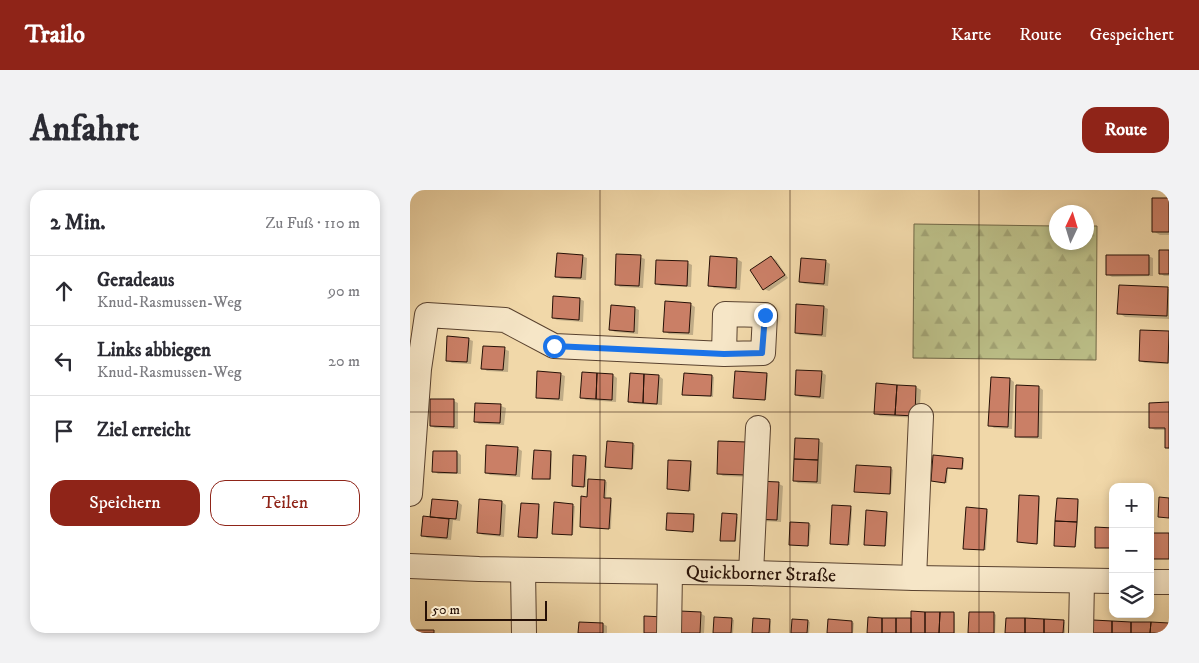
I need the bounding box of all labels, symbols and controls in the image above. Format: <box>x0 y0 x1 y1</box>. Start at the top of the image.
text: Trailo <box>25 20 85 50</box>
text: Karte <box>951 24 991 46</box>
text: Route <box>1019 24 1062 46</box>
text: Gespeichert <box>1090 24 1174 46</box>
button: Route <box>1082 107 1169 153</box>
text: Anfahrt <box>30 108 139 152</box>
north arrow <box>1049 205 1094 250</box>
text: 2 Min. <box>50 210 105 236</box>
text: Zu Fuß · 110 m <box>265 213 360 233</box>
text: Geradeaus <box>97 269 174 292</box>
icon: ahead <box>50 277 78 305</box>
text: 90 m <box>328 281 360 301</box>
text: Knud-Rasmussen-Weg <box>97 292 242 312</box>
route end <box>754 304 777 327</box>
route start <box>543 335 566 358</box>
text: Links abbiegen <box>97 339 211 362</box>
icon: left <box>50 347 78 375</box>
text: 20 m <box>328 351 360 371</box>
text: Knud-Rasmussen-Weg <box>97 362 242 382</box>
icon: arrive <box>50 417 78 445</box>
text: Ziel erreicht <box>97 419 191 442</box>
button: Speichern <box>50 480 200 526</box>
button: Teilen <box>210 480 360 526</box>
map controls <box>1109 483 1154 618</box>
button: + <box>1109 483 1154 528</box>
button: − <box>1109 528 1154 573</box>
street label: Quickborner Straße <box>686 561 837 587</box>
button: layers <box>1109 573 1154 618</box>
scale bar <box>425 598 548 621</box>
text: 50 m <box>432 601 460 619</box>

